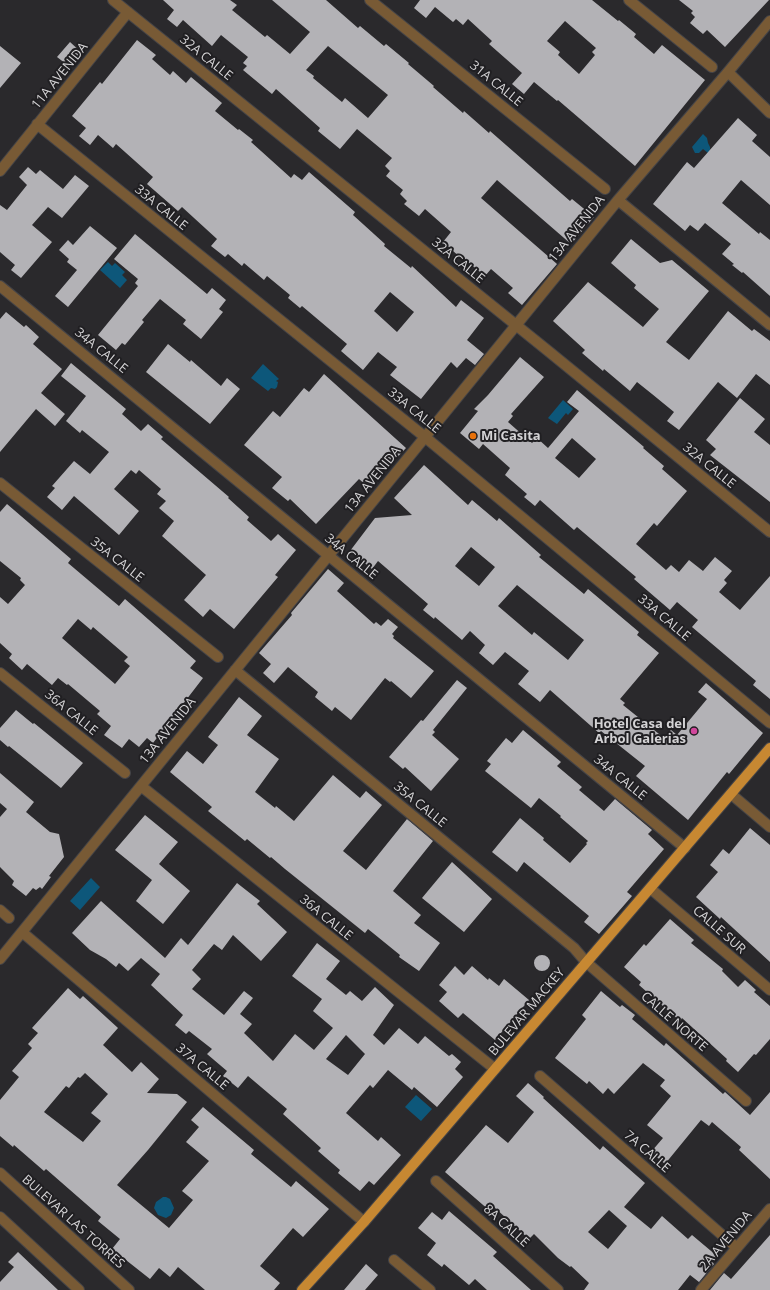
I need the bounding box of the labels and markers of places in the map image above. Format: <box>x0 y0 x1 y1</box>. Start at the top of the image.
place label: Mi Casita <box>481 428 541 444</box>
marker: Mi Casita <box>468 431 478 441</box>
place label: Hotel Casa del Arbol Galerias <box>594 716 686 747</box>
marker: Hotel Casa del Arbol Galerias <box>689 726 699 736</box>

